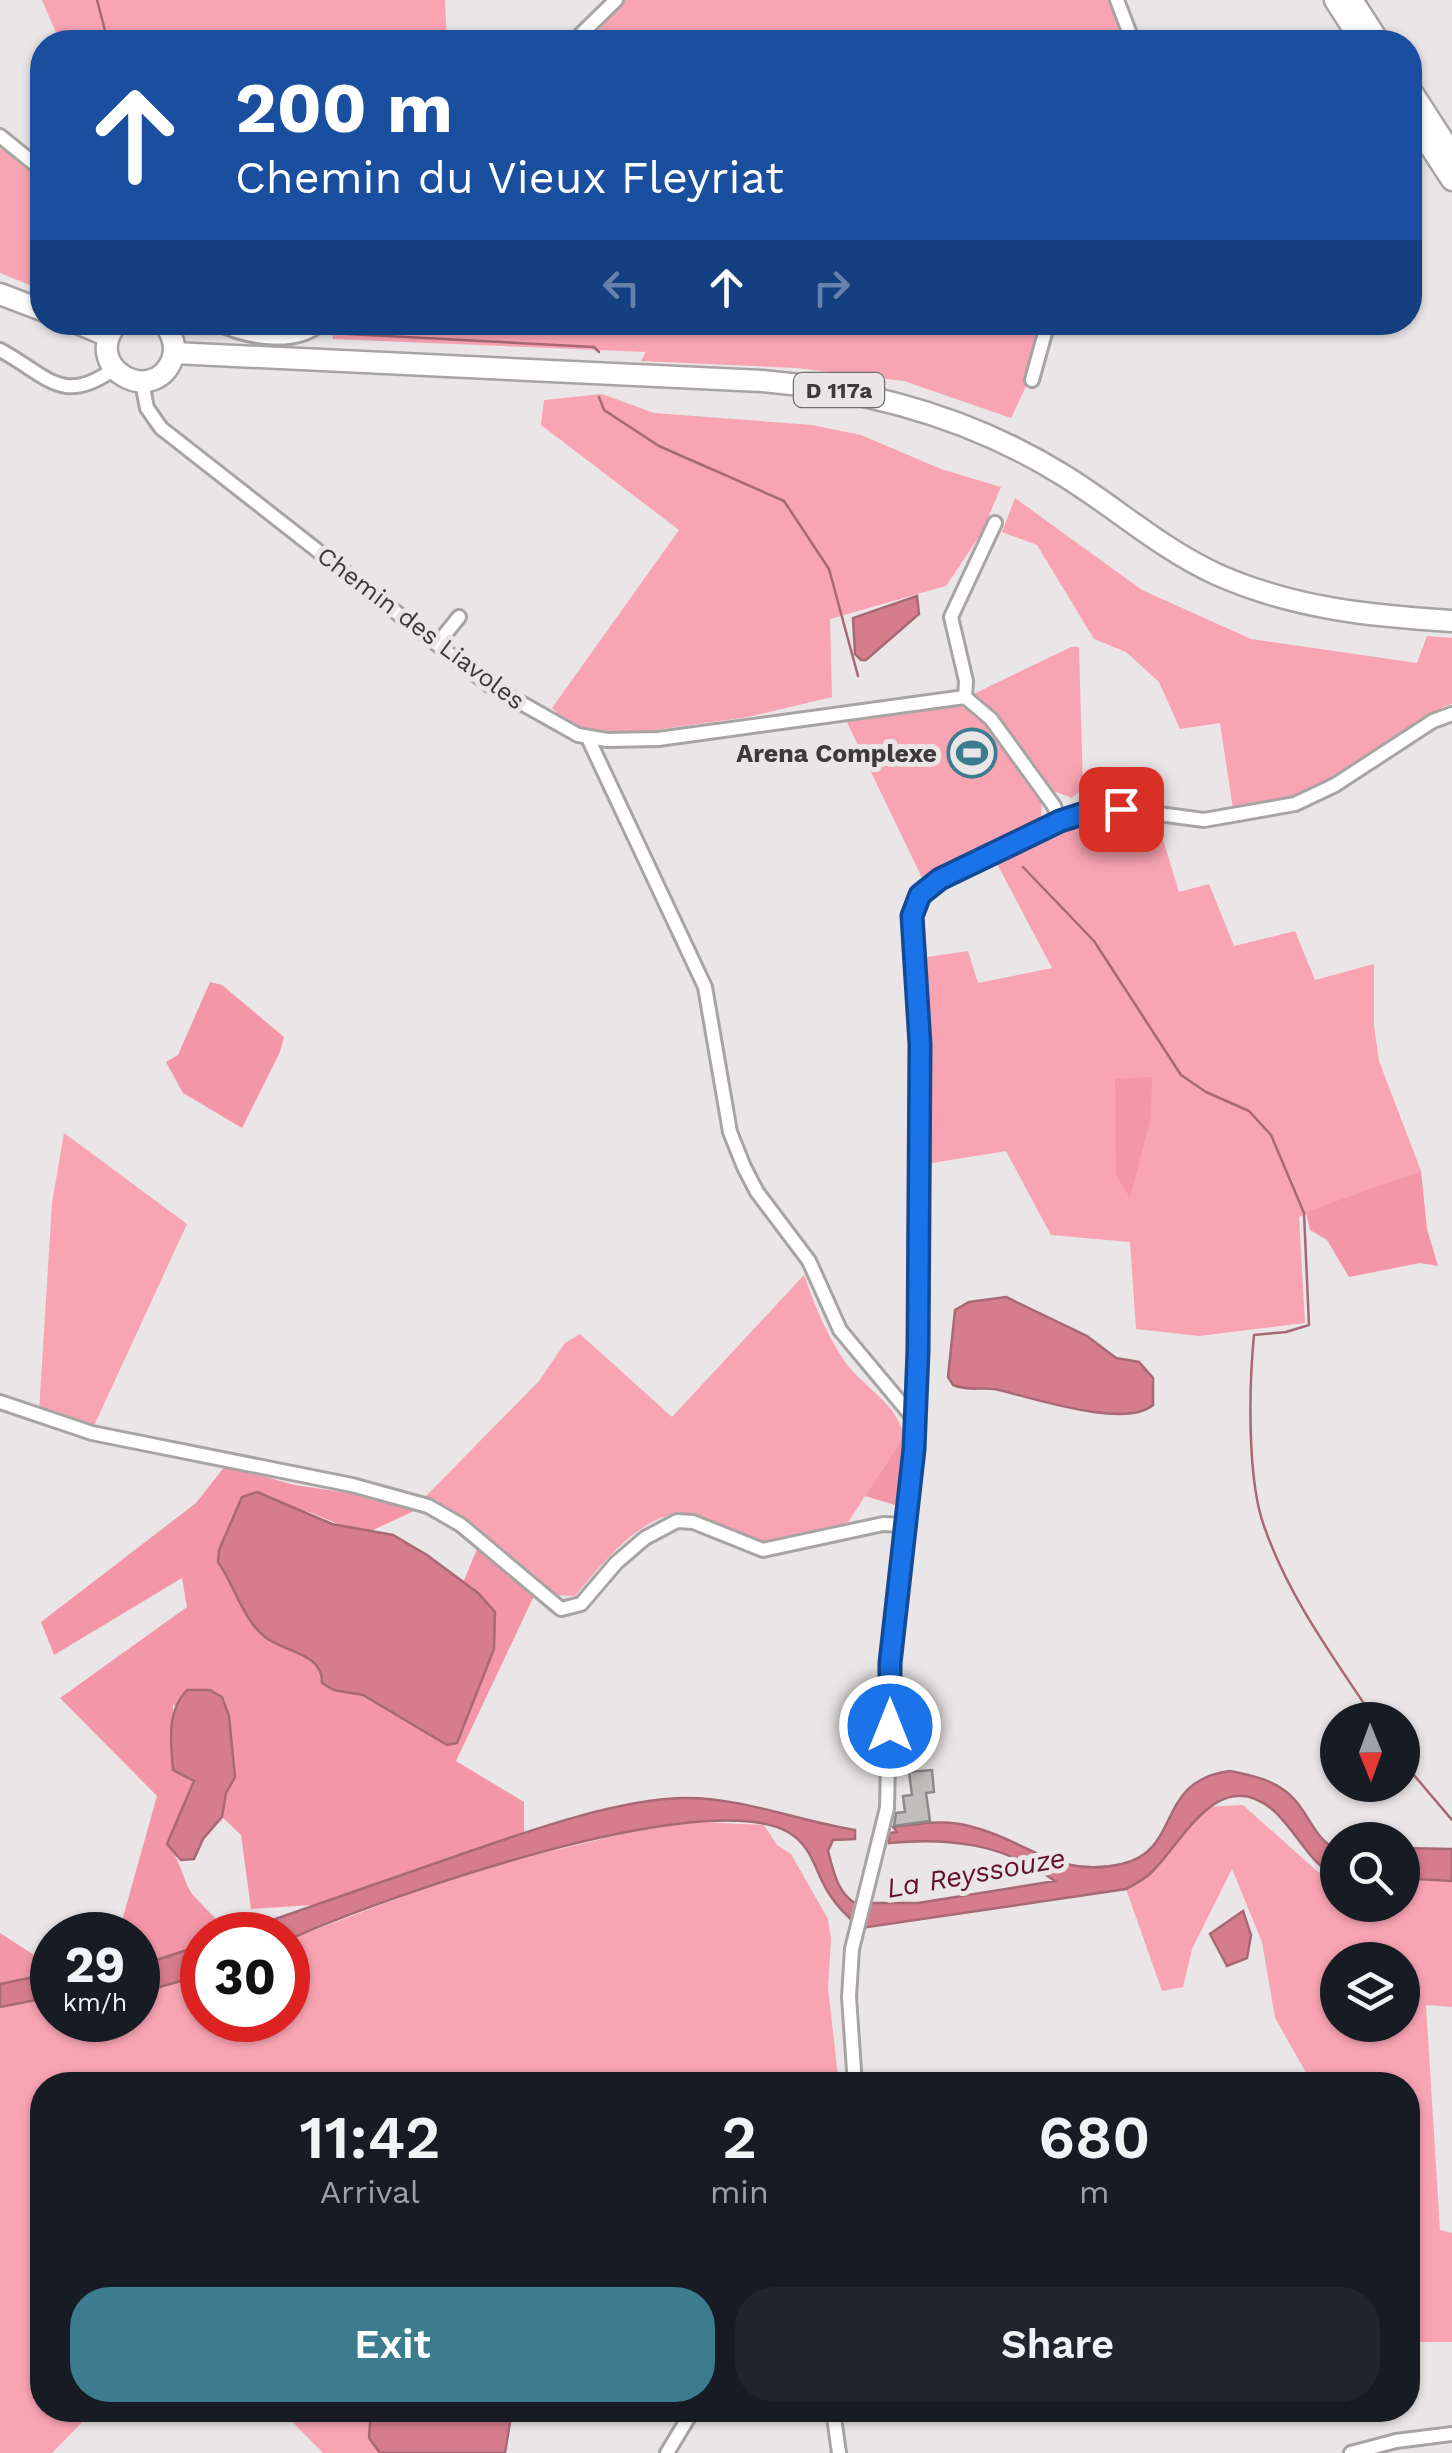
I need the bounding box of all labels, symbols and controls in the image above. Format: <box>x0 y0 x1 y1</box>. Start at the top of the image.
text: 200 m <box>235 67 453 149</box>
icon: ahead <box>70 70 200 200</box>
text: Chemin du Vieux Fleyriat <box>235 151 784 204</box>
icon: left <box>594 260 649 315</box>
icon: ahead <box>699 260 754 315</box>
icon: right <box>804 260 859 315</box>
road number: D 117a <box>794 373 884 407</box>
street label: Chemin des Liavoles <box>312 541 530 715</box>
sports icon: Arena Complexe <box>946 727 998 779</box>
place label: Arena Complexe <box>736 739 937 768</box>
pin <box>1079 767 1164 852</box>
icon: arrive <box>1094 782 1149 837</box>
position arrow <box>838 1674 942 1778</box>
north arrow <box>1320 1702 1420 1802</box>
map controls <box>1320 1702 1420 2042</box>
button: search <box>1320 1822 1420 1922</box>
water label: La Reyssouze <box>884 1841 1068 1905</box>
speed limit sign: 30 <box>180 1912 310 2042</box>
text: 29 <box>65 1935 125 1994</box>
button: layers <box>1320 1942 1420 2042</box>
text: km/h <box>63 1988 127 2017</box>
text: 11:42 <box>299 2102 440 2173</box>
text: 2 <box>722 2102 757 2173</box>
text: 680 <box>1038 2102 1151 2173</box>
text: Arrival <box>320 2173 420 2211</box>
text: min <box>710 2173 769 2211</box>
text: m <box>1079 2173 1110 2211</box>
button: Exit <box>70 2287 715 2402</box>
button: Share <box>735 2287 1380 2402</box>

